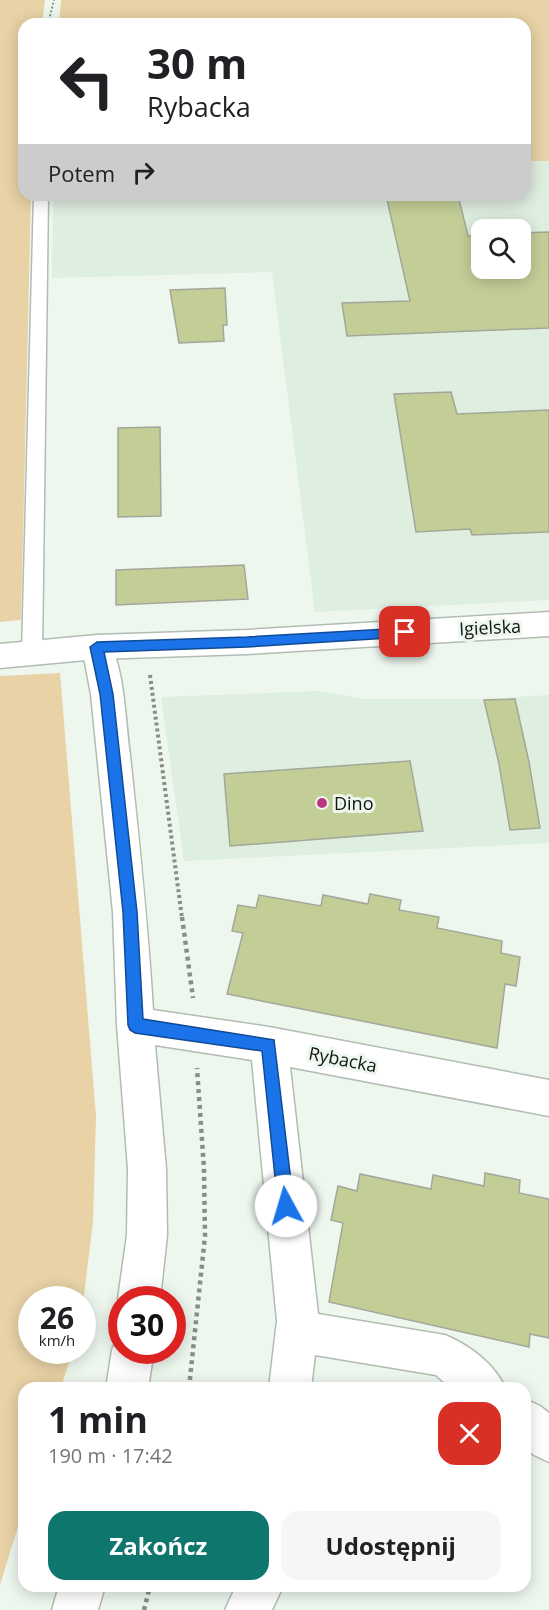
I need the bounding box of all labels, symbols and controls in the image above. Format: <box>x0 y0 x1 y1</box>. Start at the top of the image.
text: 30 m <box>147 34 247 91</box>
icon: left <box>48 42 126 120</box>
text: Rybacka <box>147 88 251 125</box>
icon: right <box>127 156 160 189</box>
text: Potem <box>48 158 115 188</box>
map controls <box>471 219 531 279</box>
button: search <box>471 219 531 279</box>
pin <box>379 606 430 657</box>
street label: Igielska <box>458 613 522 641</box>
icon: arrive <box>388 615 421 648</box>
place label: Dino <box>334 791 373 815</box>
marker: Dino <box>315 796 329 810</box>
street label: Rybacka <box>307 1041 379 1077</box>
position arrow <box>254 1174 318 1238</box>
speed limit sign: 30 <box>108 1286 186 1364</box>
text: 26 <box>40 1297 74 1338</box>
text: km/h <box>39 1330 75 1350</box>
text: 1 min <box>48 1395 148 1444</box>
button: close <box>438 1402 501 1465</box>
text: 190 m · 17:42 <box>48 1442 173 1469</box>
button: Zakończ <box>48 1511 269 1580</box>
button: Udostępnij <box>281 1511 501 1580</box>

